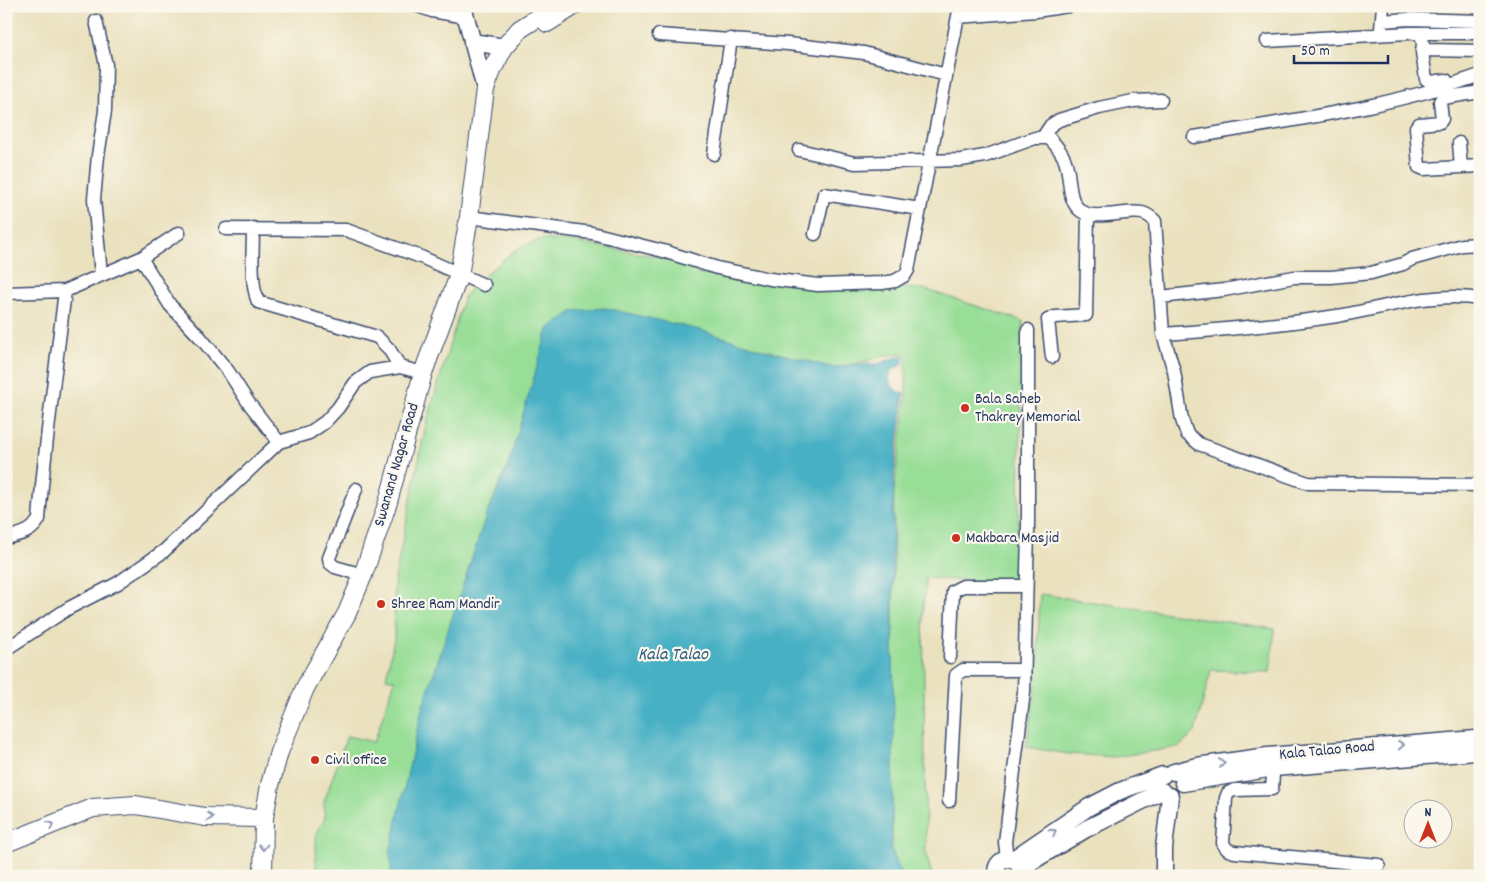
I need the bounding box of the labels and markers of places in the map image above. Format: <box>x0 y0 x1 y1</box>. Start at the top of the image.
place label: Bala Saheb Thakrey Memorial <box>975 388 1081 429</box>
marker: Bala Saheb Thakrey Memorial <box>959 402 971 414</box>
place label: Makbara Masjid <box>966 527 1059 550</box>
marker: Makbara Masjid <box>950 532 962 544</box>
place label: Shree Ram Mandir <box>391 593 500 616</box>
marker: Shree Ram Mandir <box>375 598 387 610</box>
place label: Civil office <box>325 749 387 772</box>
marker: Civil office <box>309 754 321 766</box>

